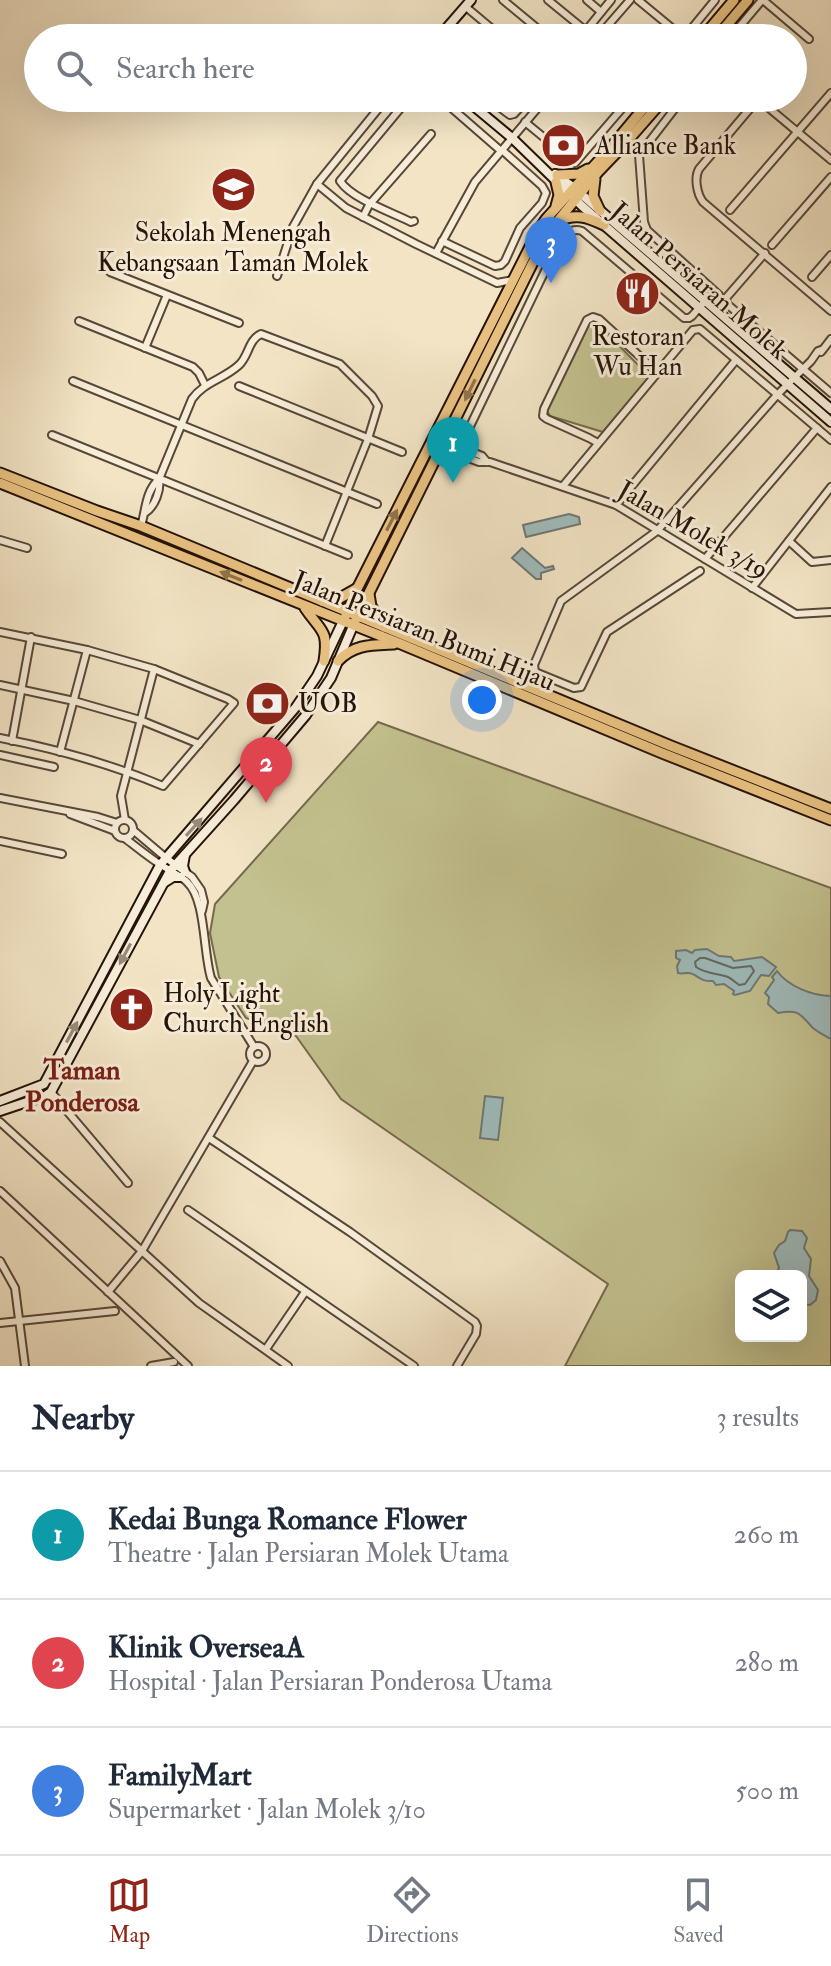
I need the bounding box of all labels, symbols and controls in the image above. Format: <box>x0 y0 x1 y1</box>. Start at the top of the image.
search box <box>24 24 807 112</box>
icon: search <box>52 46 96 90</box>
text: Search here <box>116 50 255 87</box>
bank icon: Alliance Bank <box>540 122 588 170</box>
place label: Alliance Bank <box>594 130 737 162</box>
school or university icon: Sekolah Menengah Kebangsaan Taman Molek <box>209 166 257 214</box>
street label: Jalan Persiaran Molek <box>603 195 795 367</box>
place label: Sekolah Menengah Kebangsaan Taman Molek <box>97 217 369 279</box>
pin: 3 <box>525 217 577 283</box>
restaurant icon: Restoran Wu Han <box>614 270 662 318</box>
place label: Restoran Wu Han <box>592 321 684 383</box>
one-way arrow <box>463 378 477 401</box>
pin: 1 <box>427 417 479 483</box>
street label: Jalan Molek 3/19 <box>611 474 774 586</box>
one-way arrow <box>385 508 399 531</box>
street label: Jalan Persiaran Bumi Hijau <box>288 564 559 698</box>
one-way arrow <box>219 569 243 582</box>
bank icon: UOB <box>243 680 291 728</box>
your location <box>462 680 502 720</box>
place label: UOB <box>298 688 358 720</box>
pin: 2 <box>240 737 292 803</box>
one-way arrow <box>184 817 202 836</box>
one-way arrow <box>118 943 131 966</box>
place label: Holy Light Church English <box>163 978 329 1040</box>
church icon: Holy Light Church English <box>108 985 156 1033</box>
one-way arrow <box>64 1021 78 1043</box>
district label: Taman Ponderosa <box>25 1053 140 1120</box>
map controls <box>735 1270 807 1342</box>
button: layers <box>735 1270 807 1342</box>
text: Nearby <box>32 1397 134 1440</box>
text: 3 results <box>717 1402 799 1434</box>
text: Kedai Bunga Romance Flower <box>108 1501 467 1538</box>
text: 1 <box>53 1519 63 1551</box>
text: 260 m <box>734 1519 799 1551</box>
text: Theatre · Jalan Persiaran Molek Utama <box>108 1538 509 1570</box>
text: Klinik OverseaA <box>108 1629 305 1666</box>
text: 2 <box>51 1647 65 1679</box>
text: 280 m <box>735 1647 799 1679</box>
text: Hospital · Jalan Persiaran Ponderosa Utama <box>108 1666 552 1698</box>
text: FamilyMart <box>108 1757 252 1794</box>
text: 3 <box>53 1775 63 1807</box>
text: 500 m <box>735 1775 799 1807</box>
text: Supermarket · Jalan Molek 3/10 <box>108 1794 426 1826</box>
tab: Map <box>107 1873 151 1949</box>
tab: Directions <box>366 1873 459 1949</box>
tab: Saved <box>673 1873 724 1949</box>

